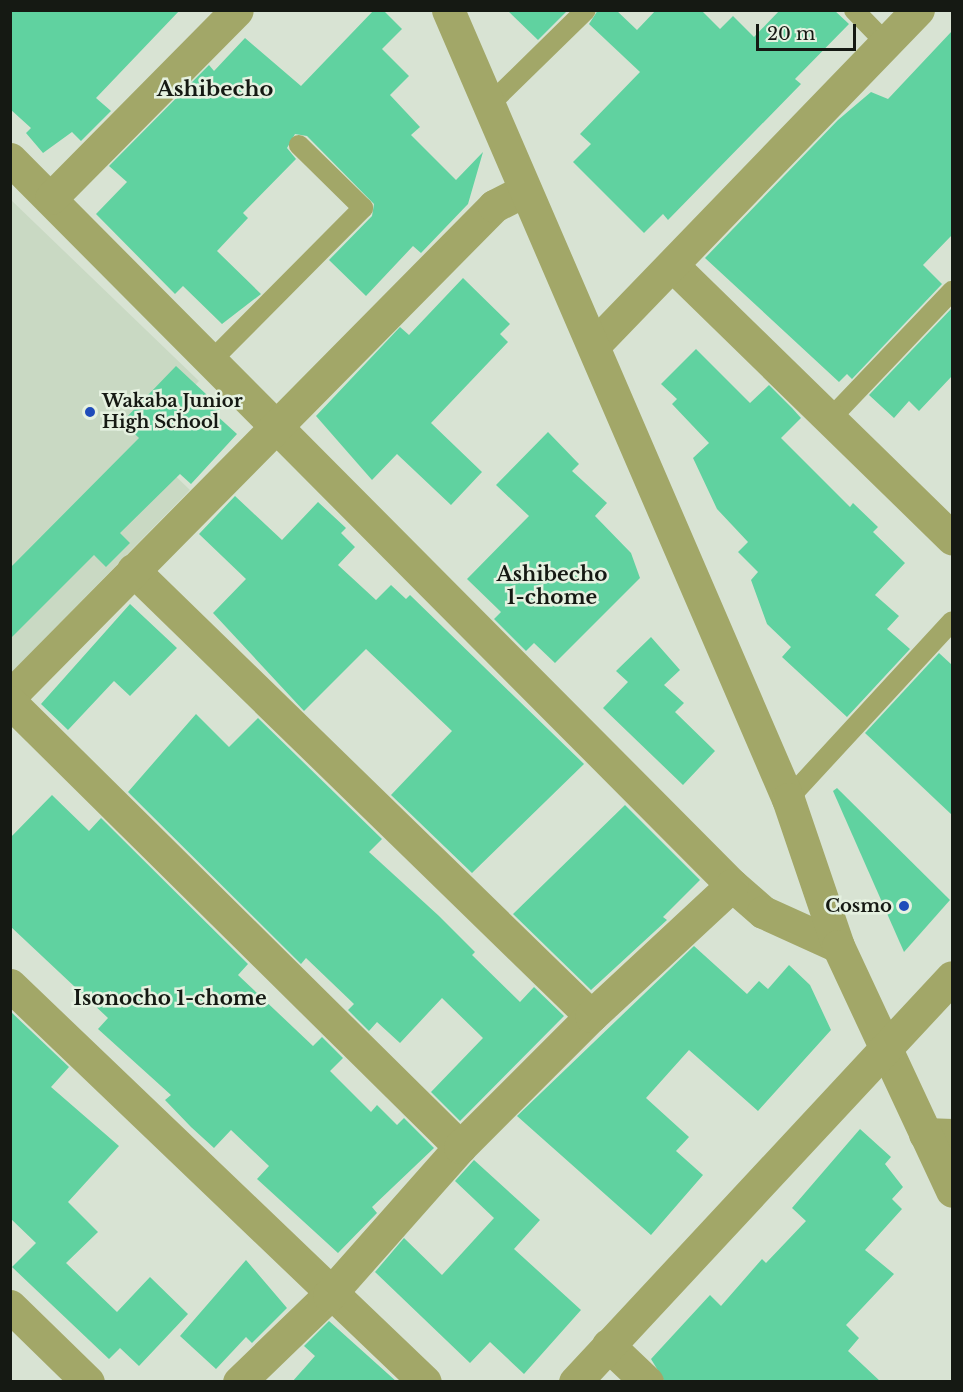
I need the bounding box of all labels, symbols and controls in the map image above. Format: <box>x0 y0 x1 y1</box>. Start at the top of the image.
scale bar <box>759 12 860 50</box>
text: 20 m <box>767 23 815 45</box>
district label: Ashibecho <box>157 76 273 102</box>
place label: Wakaba Junior High School <box>102 391 243 434</box>
marker: Wakaba Junior High School <box>83 405 97 419</box>
district label: Ashibecho 1-chome <box>497 563 607 610</box>
place label: Cosmo <box>825 895 892 917</box>
marker: Cosmo <box>897 899 911 913</box>
district label: Isonocho 1-chome <box>73 986 267 1010</box>

